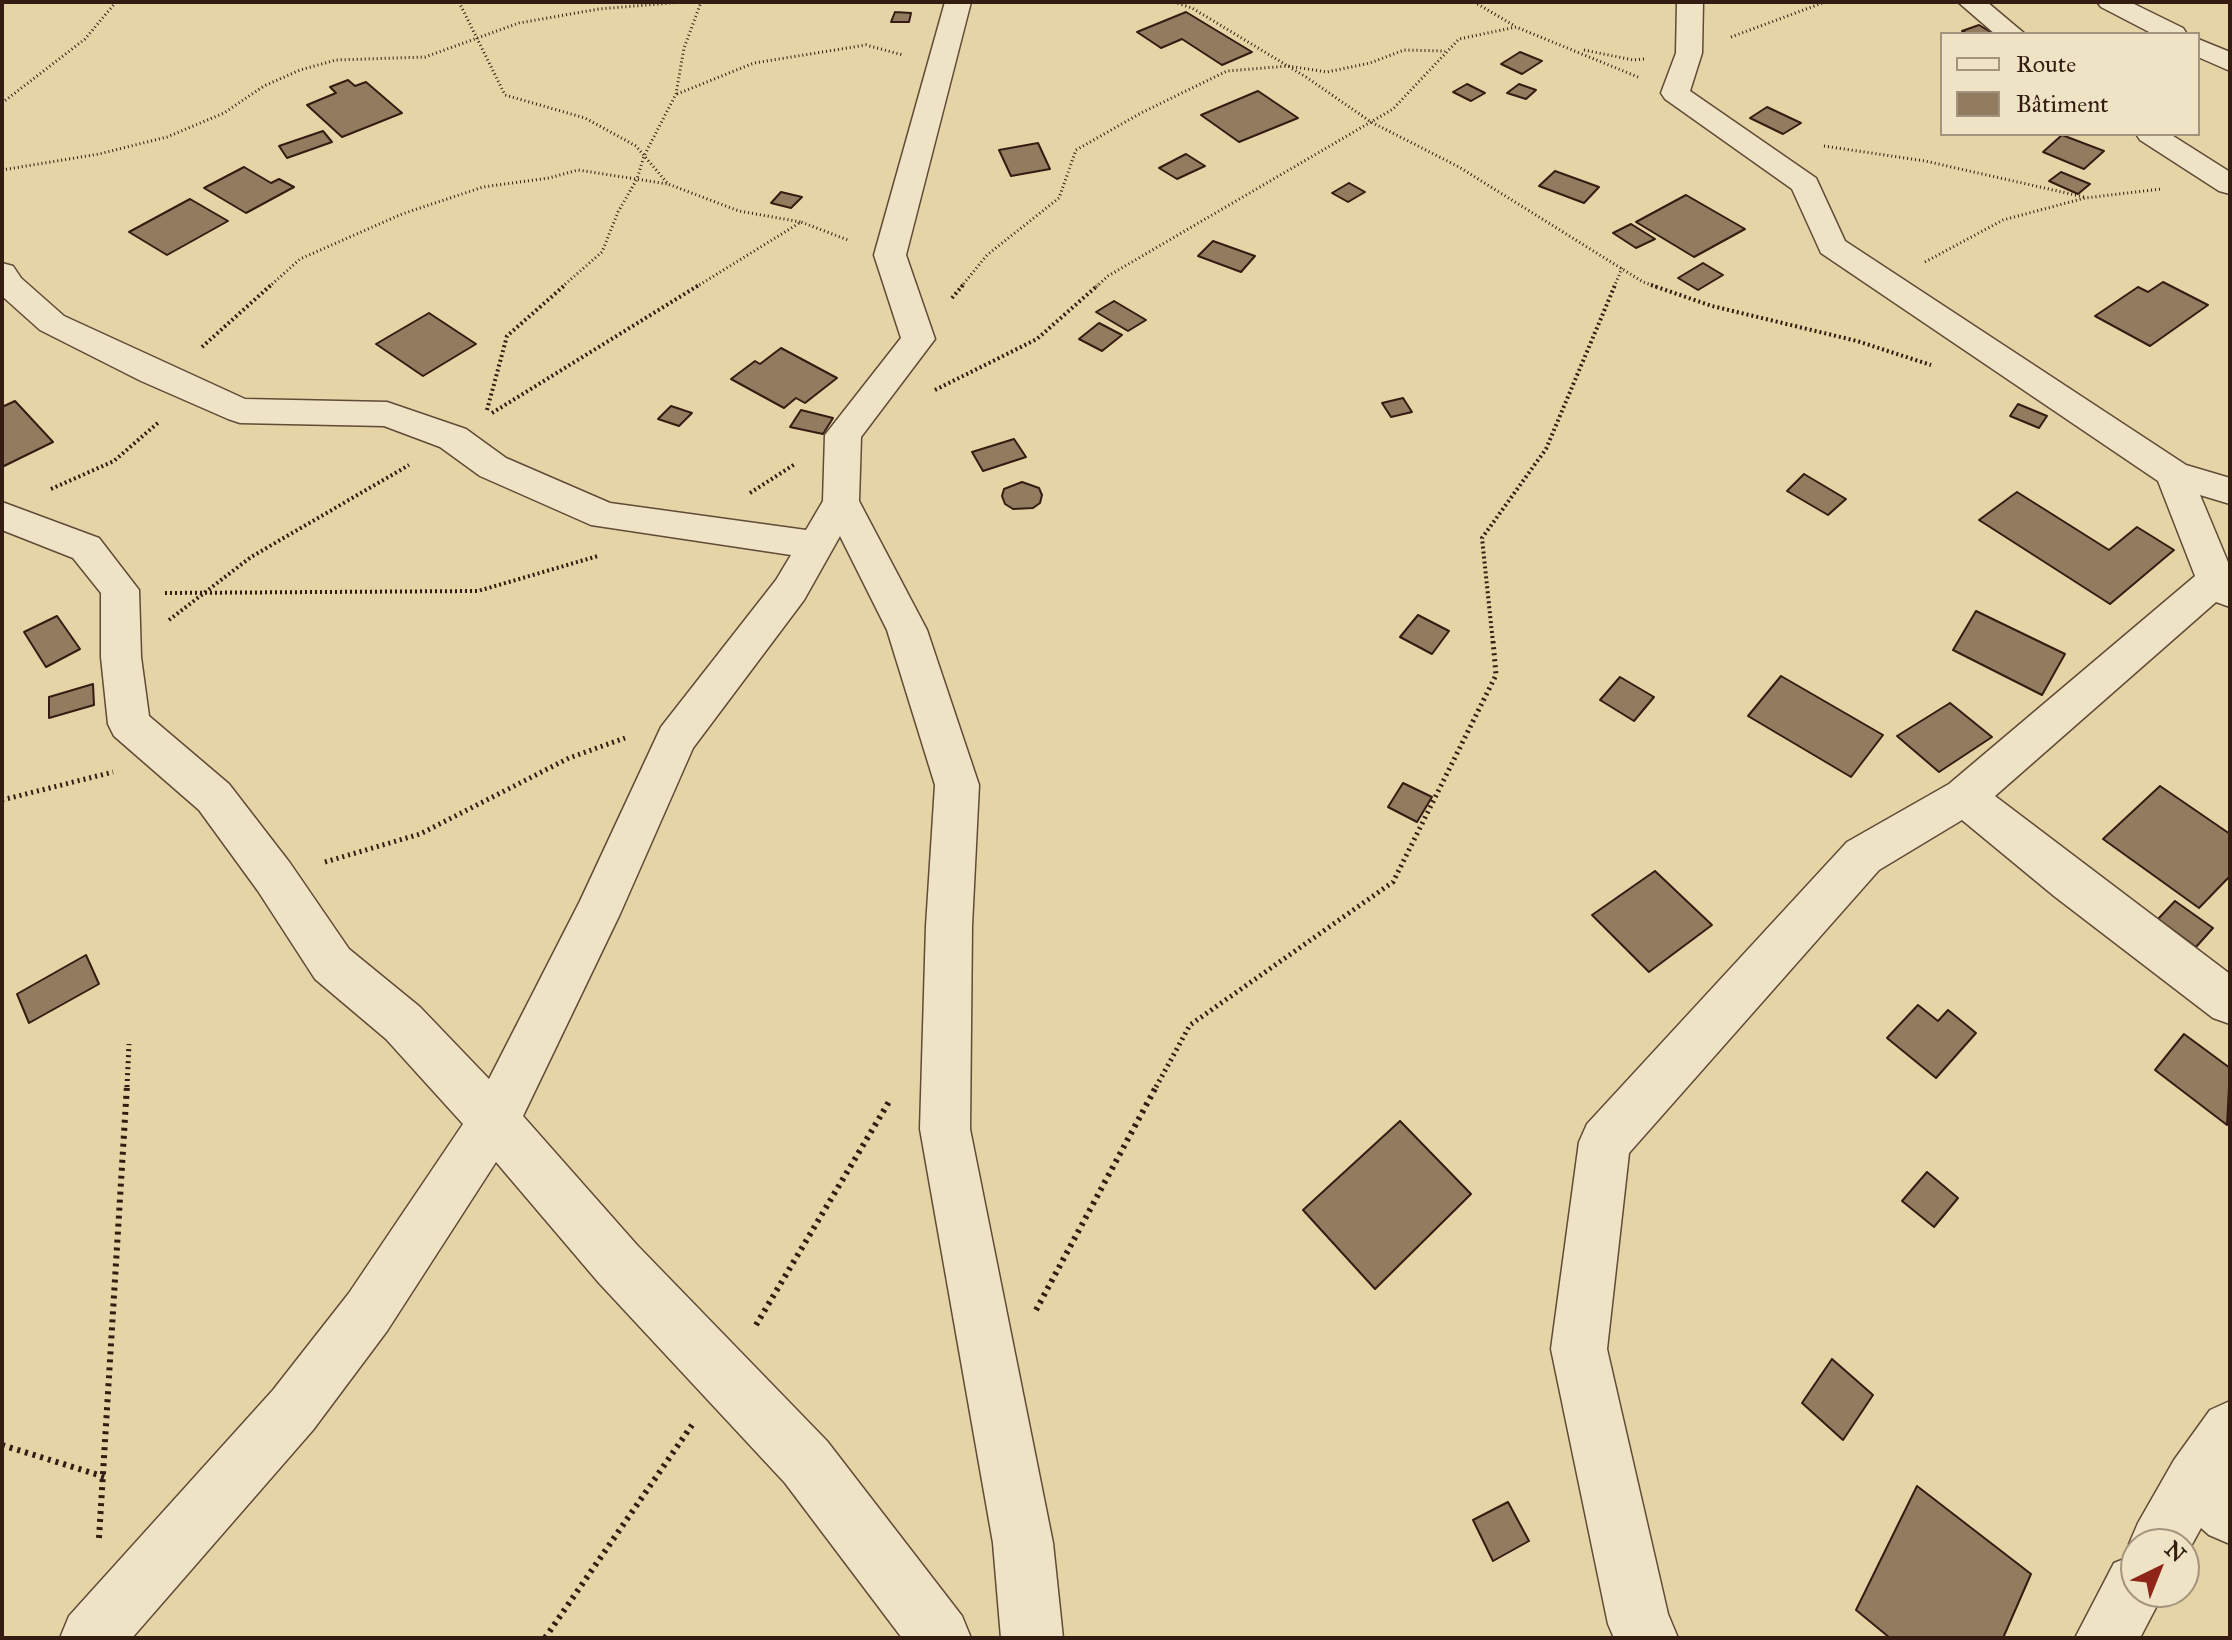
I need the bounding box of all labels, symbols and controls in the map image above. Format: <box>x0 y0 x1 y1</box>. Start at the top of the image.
legend <box>1940 32 2200 136</box>
text: Route <box>2016 49 2076 79</box>
text: Bâtiment <box>2016 89 2109 119</box>
north arrow <box>2120 1528 2200 1608</box>
text: N <box>2159 1535 2191 1568</box>

